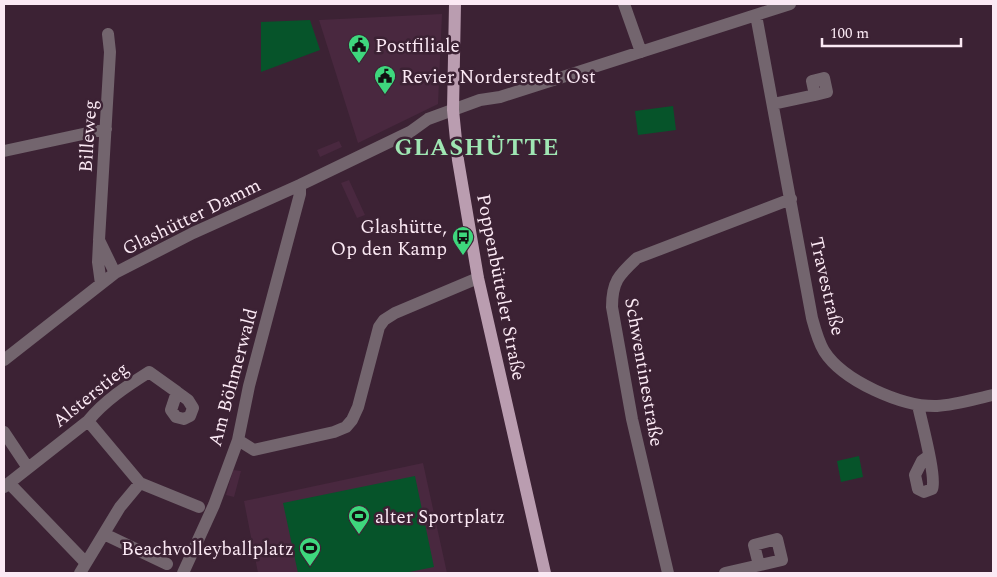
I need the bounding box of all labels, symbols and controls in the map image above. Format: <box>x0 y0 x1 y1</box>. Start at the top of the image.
scale bar <box>822 15 961 47</box>
text: 100 m <box>830 22 869 45</box>
place label: Postfiliale <box>375 32 460 61</box>
public building icon: Postfiliale <box>347 33 371 64</box>
place label: Revier Norderstedt Ost <box>401 63 596 92</box>
public building icon: Revier Norderstedt Ost <box>373 64 397 95</box>
street label: Billeweg <box>71 99 105 173</box>
district label: GLASHÜTTE <box>394 130 560 166</box>
street label: Glashütter Damm <box>117 171 266 263</box>
street label: Poppenbütteler Straße <box>468 191 533 383</box>
place label: Glashütte, Op den Kamp <box>331 213 447 264</box>
bus stop icon: Glashütte, Op den Kamp <box>451 225 475 256</box>
street label: Travestraße <box>801 234 852 338</box>
street label: Schwentinestraße <box>616 296 671 449</box>
street label: Am Böhmerwald <box>201 305 266 450</box>
street label: Alsterstieg <box>46 355 136 435</box>
place label: alter Sportplatz <box>375 503 505 532</box>
sports icon: alter Sportplatz <box>347 504 371 535</box>
place label: Beachvolleyballplatz <box>121 535 294 564</box>
sports icon: Beachvolleyballplatz <box>298 536 322 567</box>

